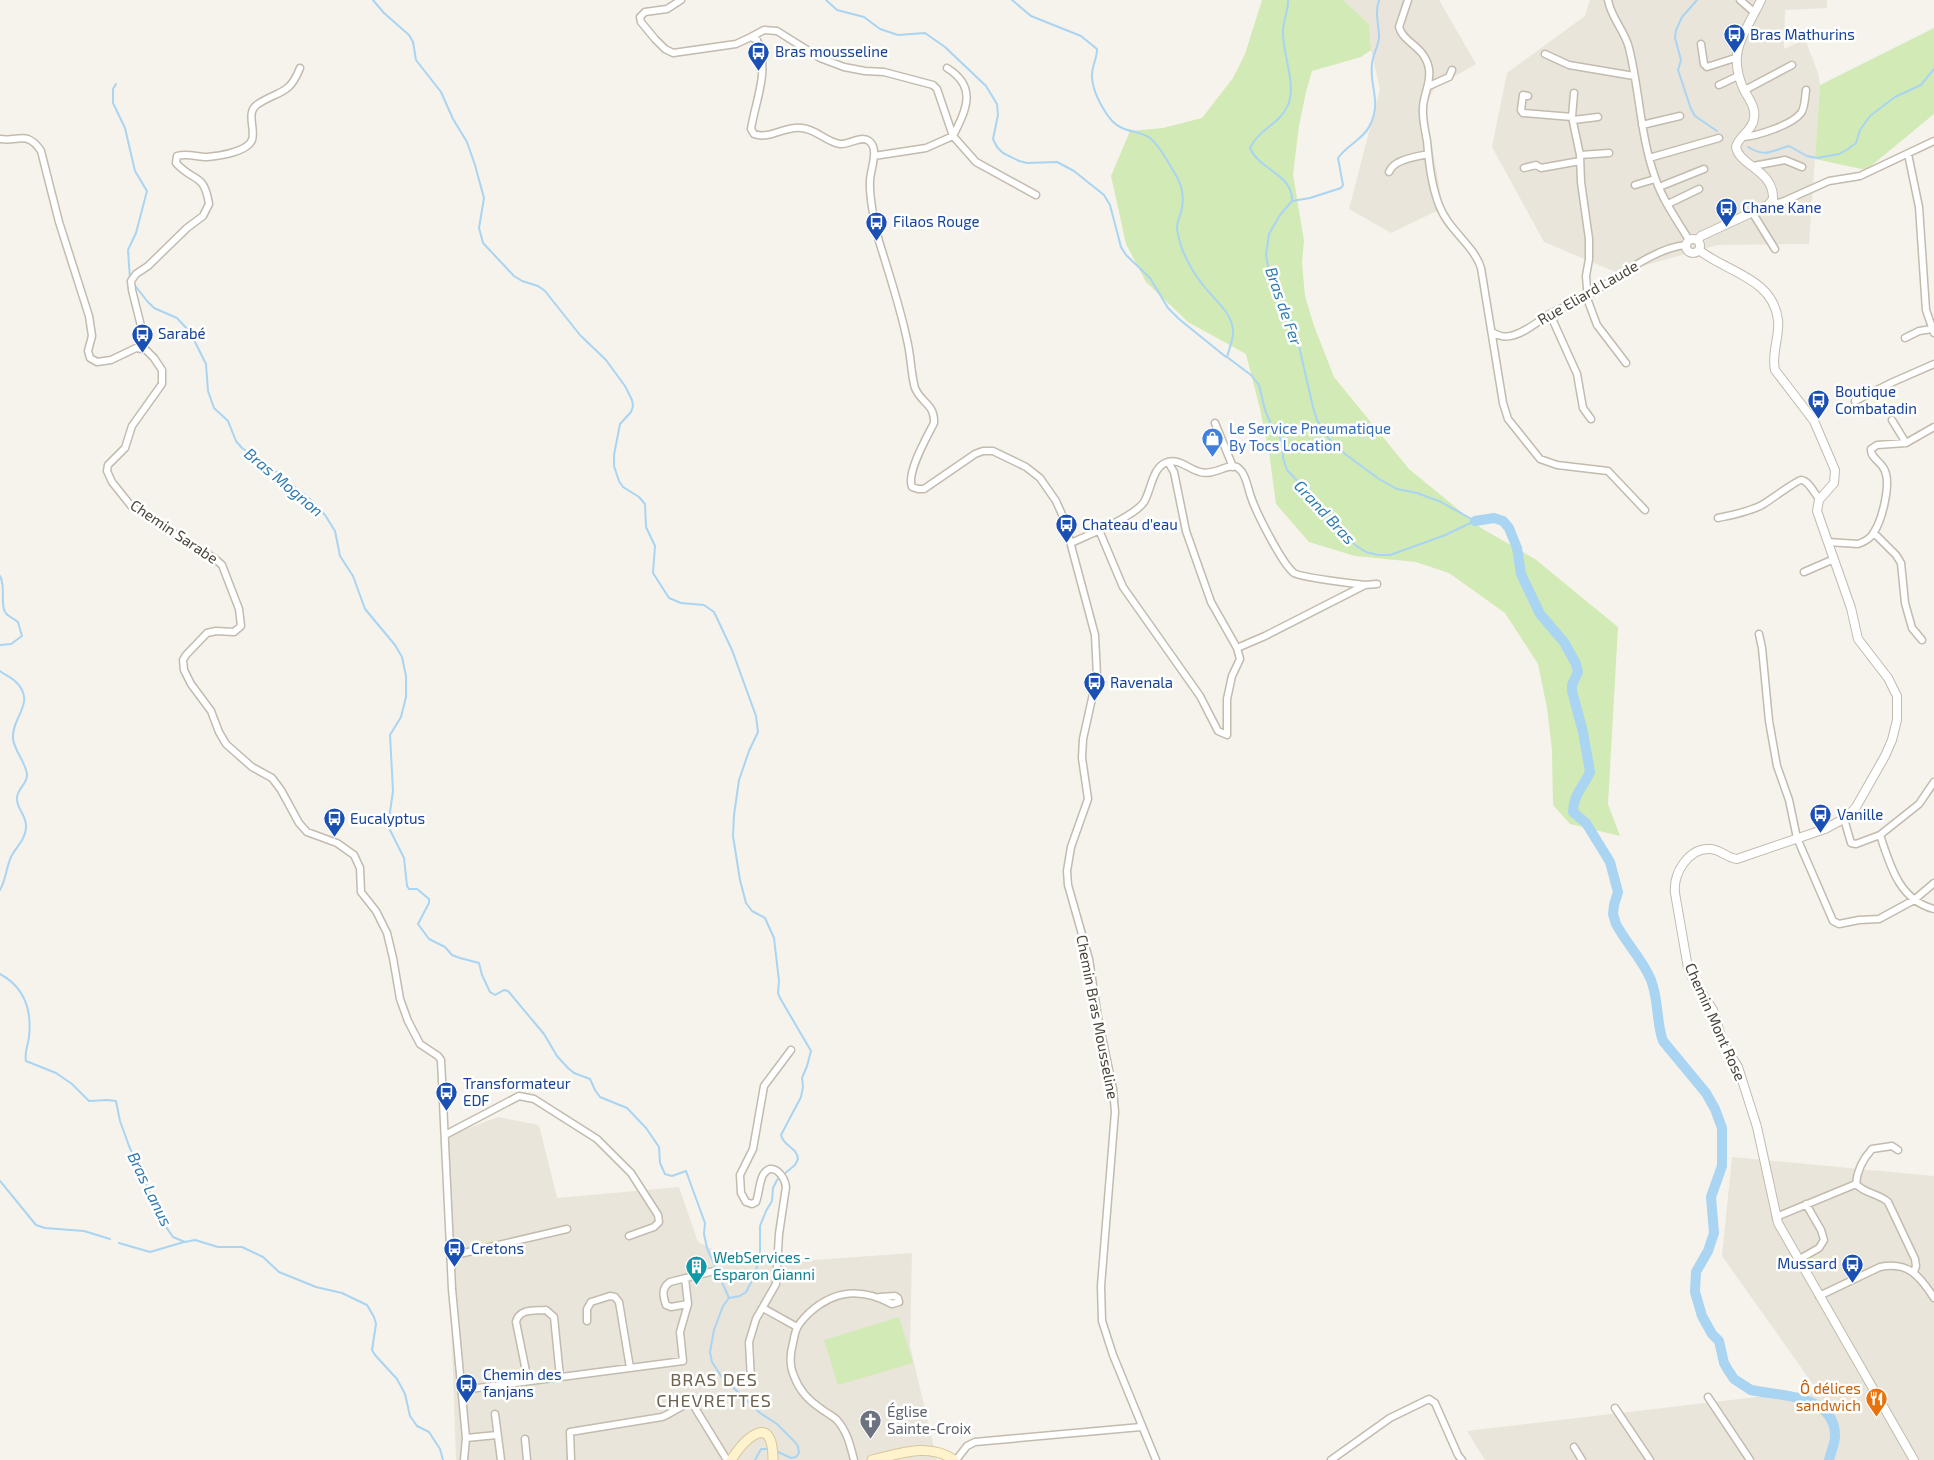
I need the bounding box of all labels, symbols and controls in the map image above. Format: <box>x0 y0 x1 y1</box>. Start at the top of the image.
bus stop icon: Bras Mathurins <box>1722 23 1746 54</box>
place label: Bras Mathurins <box>1750 25 1855 43</box>
bus stop icon: Bras mousseline <box>747 40 771 71</box>
place label: Bras mousseline <box>775 42 888 60</box>
bus stop icon: Chane Kane <box>1714 196 1738 227</box>
place label: Chane Kane <box>1742 198 1822 216</box>
bus stop icon: Filaos Rouge <box>865 210 889 241</box>
place label: Filaos Rouge <box>893 212 980 230</box>
street label: Rue Eliard Laude <box>1534 256 1641 328</box>
water label: Bras de Fer <box>1262 264 1307 348</box>
bus stop icon: Sarabé <box>130 322 154 353</box>
place label: Sarabé <box>158 324 206 342</box>
place label: Boutique Combatadin <box>1835 382 1917 417</box>
bus stop icon: Boutique Combatadin <box>1807 389 1831 420</box>
place label: Le Service Pneumatique By Tocs Location <box>1229 419 1391 454</box>
shop icon: Le Service Pneumatique By Tocs Location <box>1201 426 1225 457</box>
water label: Bras Mognon <box>241 443 327 520</box>
water label: Grand Bras <box>1291 476 1360 548</box>
street label: Chemin Sarabe <box>127 495 222 567</box>
bus stop icon: Chateau d'eau <box>1054 513 1078 544</box>
place label: Chateau d'eau <box>1082 515 1178 533</box>
bus stop icon: Ravenala <box>1082 671 1106 702</box>
place label: Ravenala <box>1110 673 1173 691</box>
bus stop icon: Vanille <box>1809 803 1833 834</box>
place label: Vanille <box>1837 805 1883 823</box>
bus stop icon: Eucalyptus <box>322 807 346 838</box>
place label: Eucalyptus <box>350 809 425 827</box>
street label: Chemin Bras Mousseline <box>1073 933 1123 1101</box>
street label: Chemin Mont Rose <box>1682 960 1750 1083</box>
place label: Transformateur EDF <box>463 1074 571 1109</box>
bus stop icon: Transformateur EDF <box>435 1081 459 1112</box>
water label: Bras Lanus <box>124 1148 177 1229</box>
bus stop icon: Cretons <box>443 1237 467 1268</box>
place label: Cretons <box>471 1239 524 1257</box>
place label: WebServices - Esparon Gianni <box>713 1248 815 1283</box>
bus stop icon: Mussard <box>1841 1252 1865 1283</box>
place label: Mussard <box>1777 1254 1837 1272</box>
building icon: WebServices - Esparon Gianni <box>685 1255 709 1286</box>
place label: Chemin des fanjans <box>483 1365 562 1401</box>
district label: BRAS DES CHEVRETTES <box>656 1368 772 1411</box>
bus stop icon: Chemin des fanjans <box>455 1372 479 1403</box>
place label: Ô délices sandwich <box>1796 1379 1861 1414</box>
restaurant icon: Ô délices sandwich <box>1865 1386 1889 1417</box>
place label: Église Sainte-Croix <box>887 1402 971 1437</box>
church icon: Église Sainte-Croix <box>859 1409 883 1440</box>

